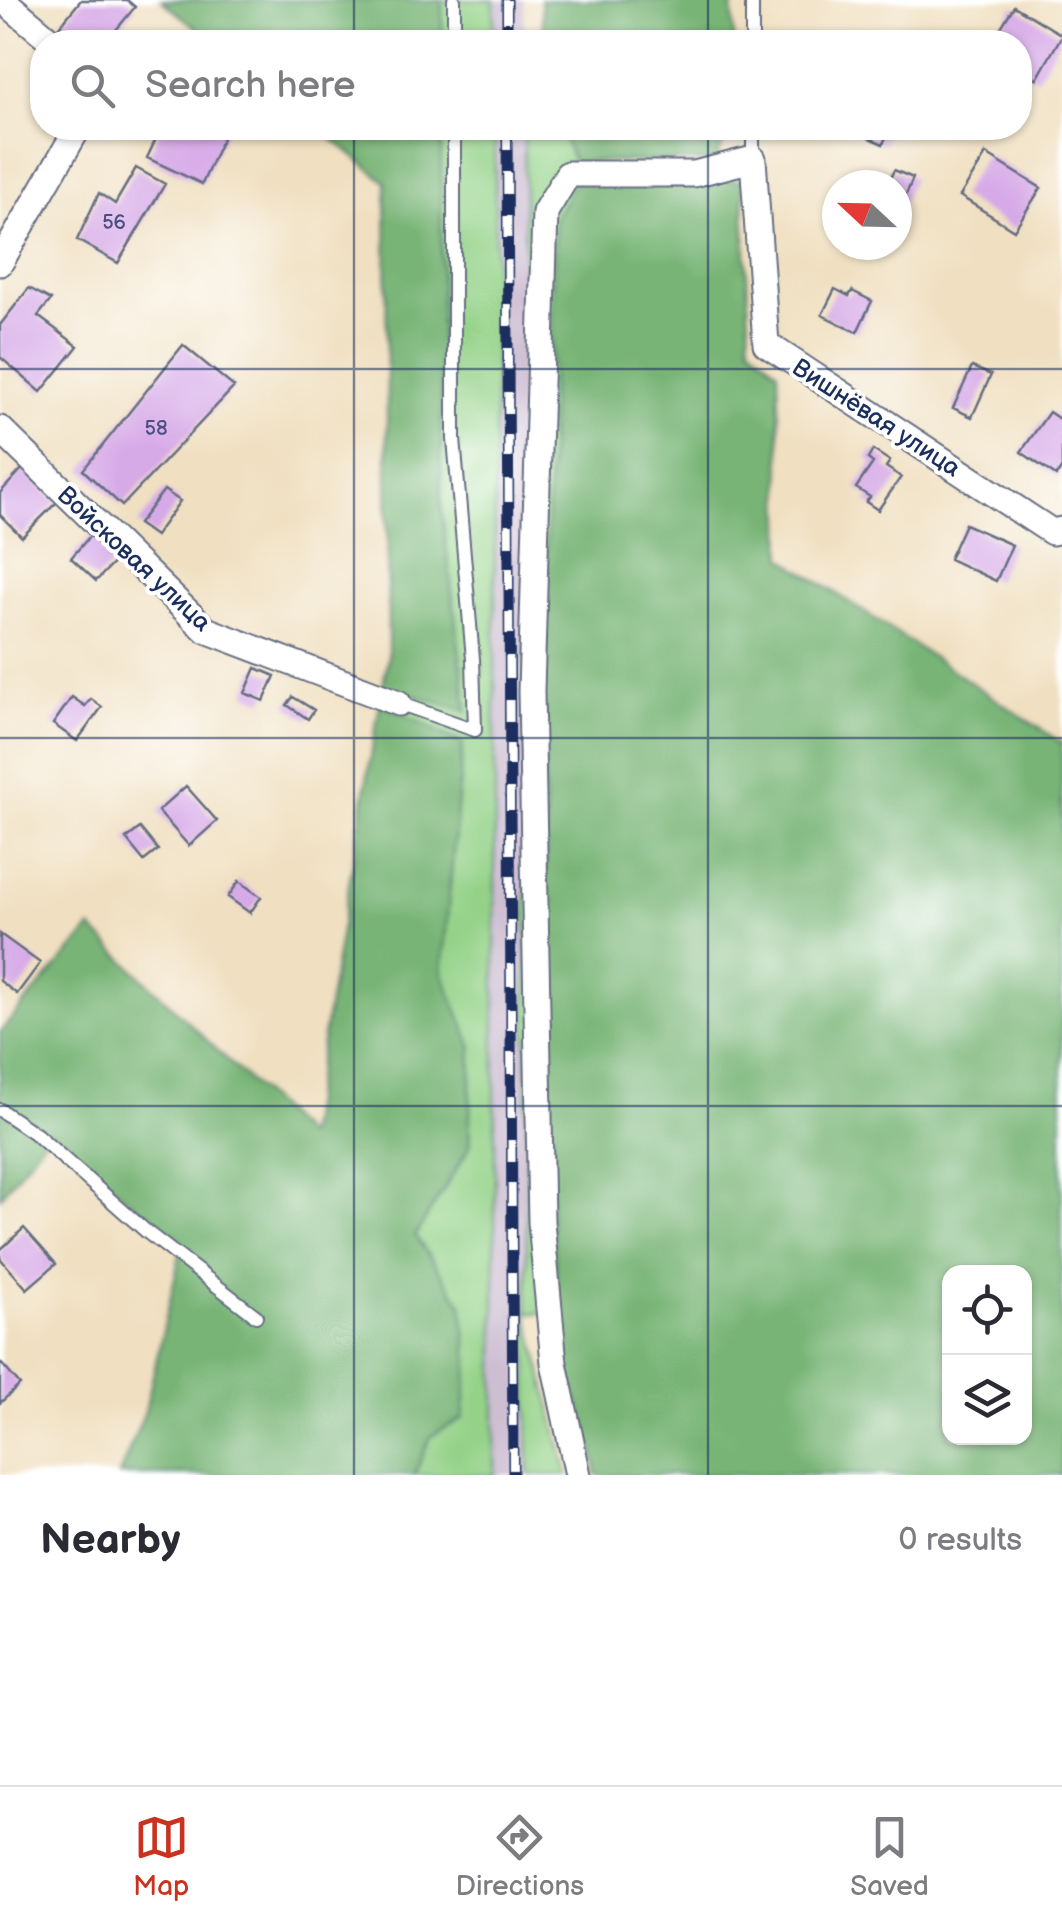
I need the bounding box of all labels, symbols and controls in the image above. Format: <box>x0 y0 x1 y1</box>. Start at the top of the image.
search box <box>30 30 1032 140</box>
icon: search <box>65 58 120 113</box>
text: Search here <box>145 63 356 108</box>
north arrow <box>822 170 912 260</box>
house number: 56 <box>102 211 126 235</box>
street label: Вишнёвая улица <box>786 352 966 484</box>
house number: 58 <box>144 417 168 441</box>
street label: Войсковая улица <box>51 480 217 638</box>
map controls <box>942 1265 1032 1445</box>
button: locate <box>942 1265 1032 1355</box>
button: layers <box>942 1355 1032 1445</box>
text: Nearby <box>40 1515 180 1566</box>
text: 0 results <box>899 1521 1022 1560</box>
tab: Map <box>133 1810 189 1903</box>
tab: Directions <box>455 1810 584 1903</box>
tab: Saved <box>850 1810 929 1903</box>

